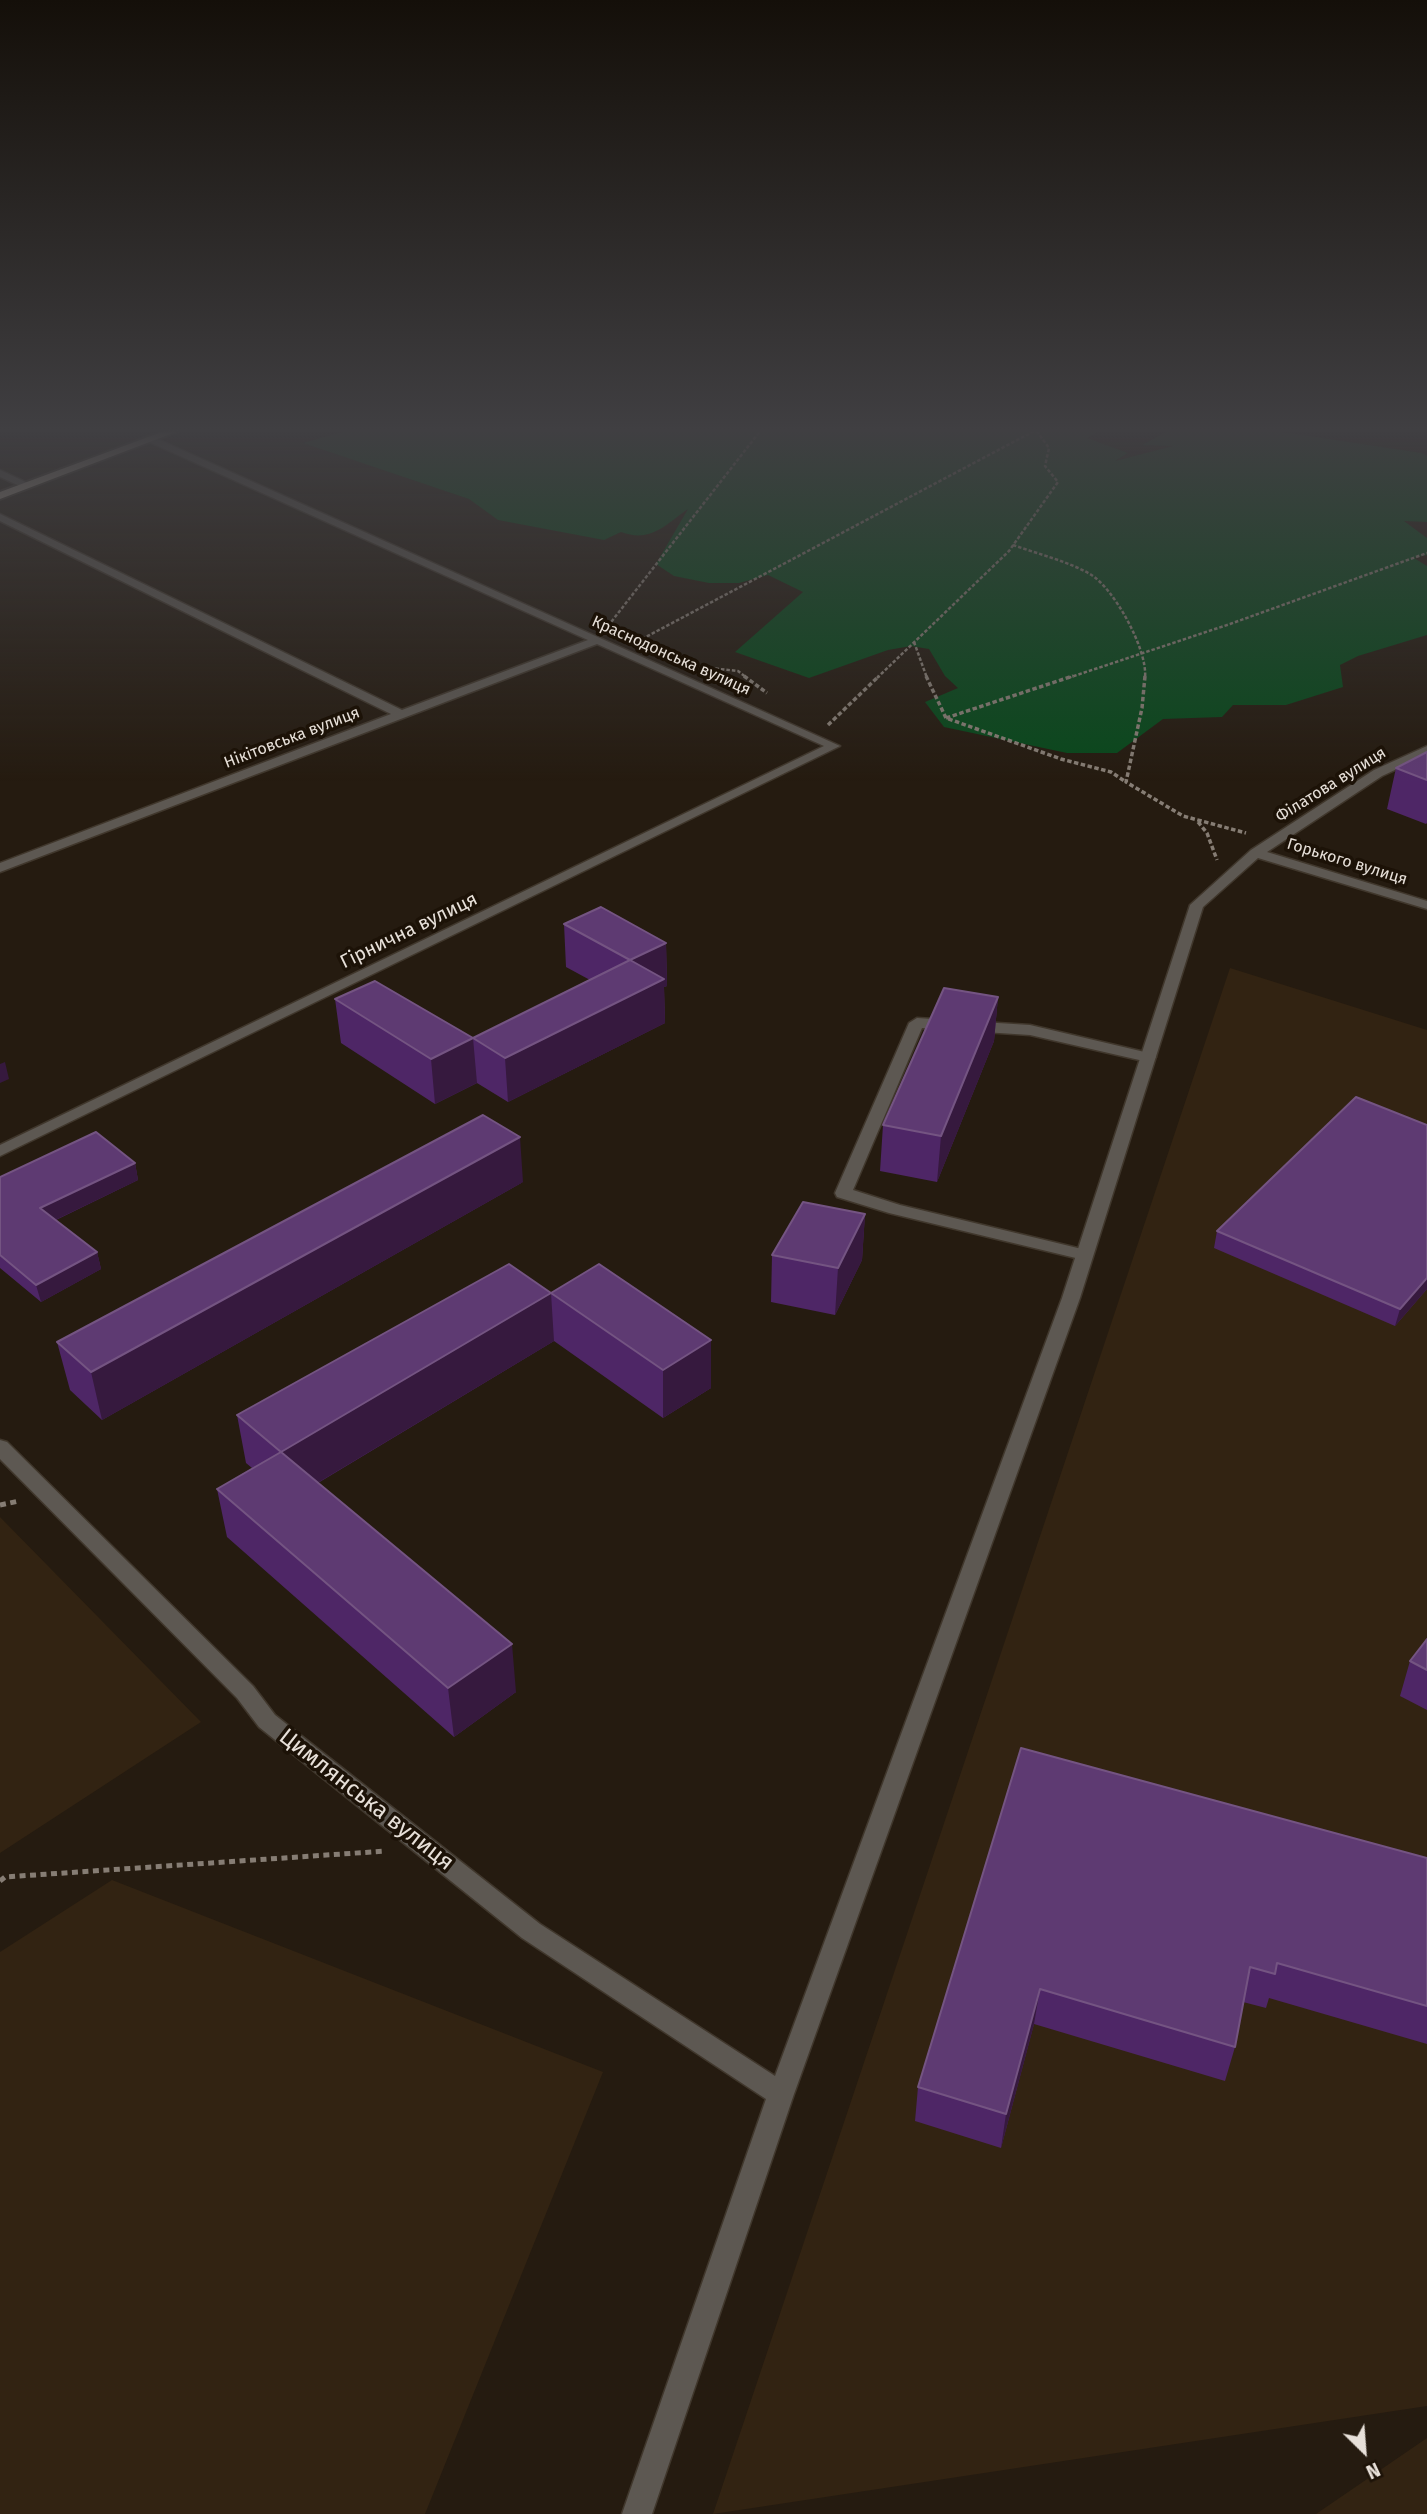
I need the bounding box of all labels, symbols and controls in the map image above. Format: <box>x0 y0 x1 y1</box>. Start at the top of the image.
street label: Краснодонська вулиця <box>589 612 753 700</box>
street label: Нікітовська вулиця <box>221 703 363 773</box>
street label: Філатова вулиця <box>1272 743 1390 827</box>
street label: Горького вулиця <box>1285 835 1409 889</box>
street label: Гірнична вулиця <box>337 888 481 974</box>
street label: Цимлянська вулиця <box>273 1723 459 1877</box>
north arrow <box>1329 2416 1399 2486</box>
text: N <box>1363 2457 1384 2484</box>

